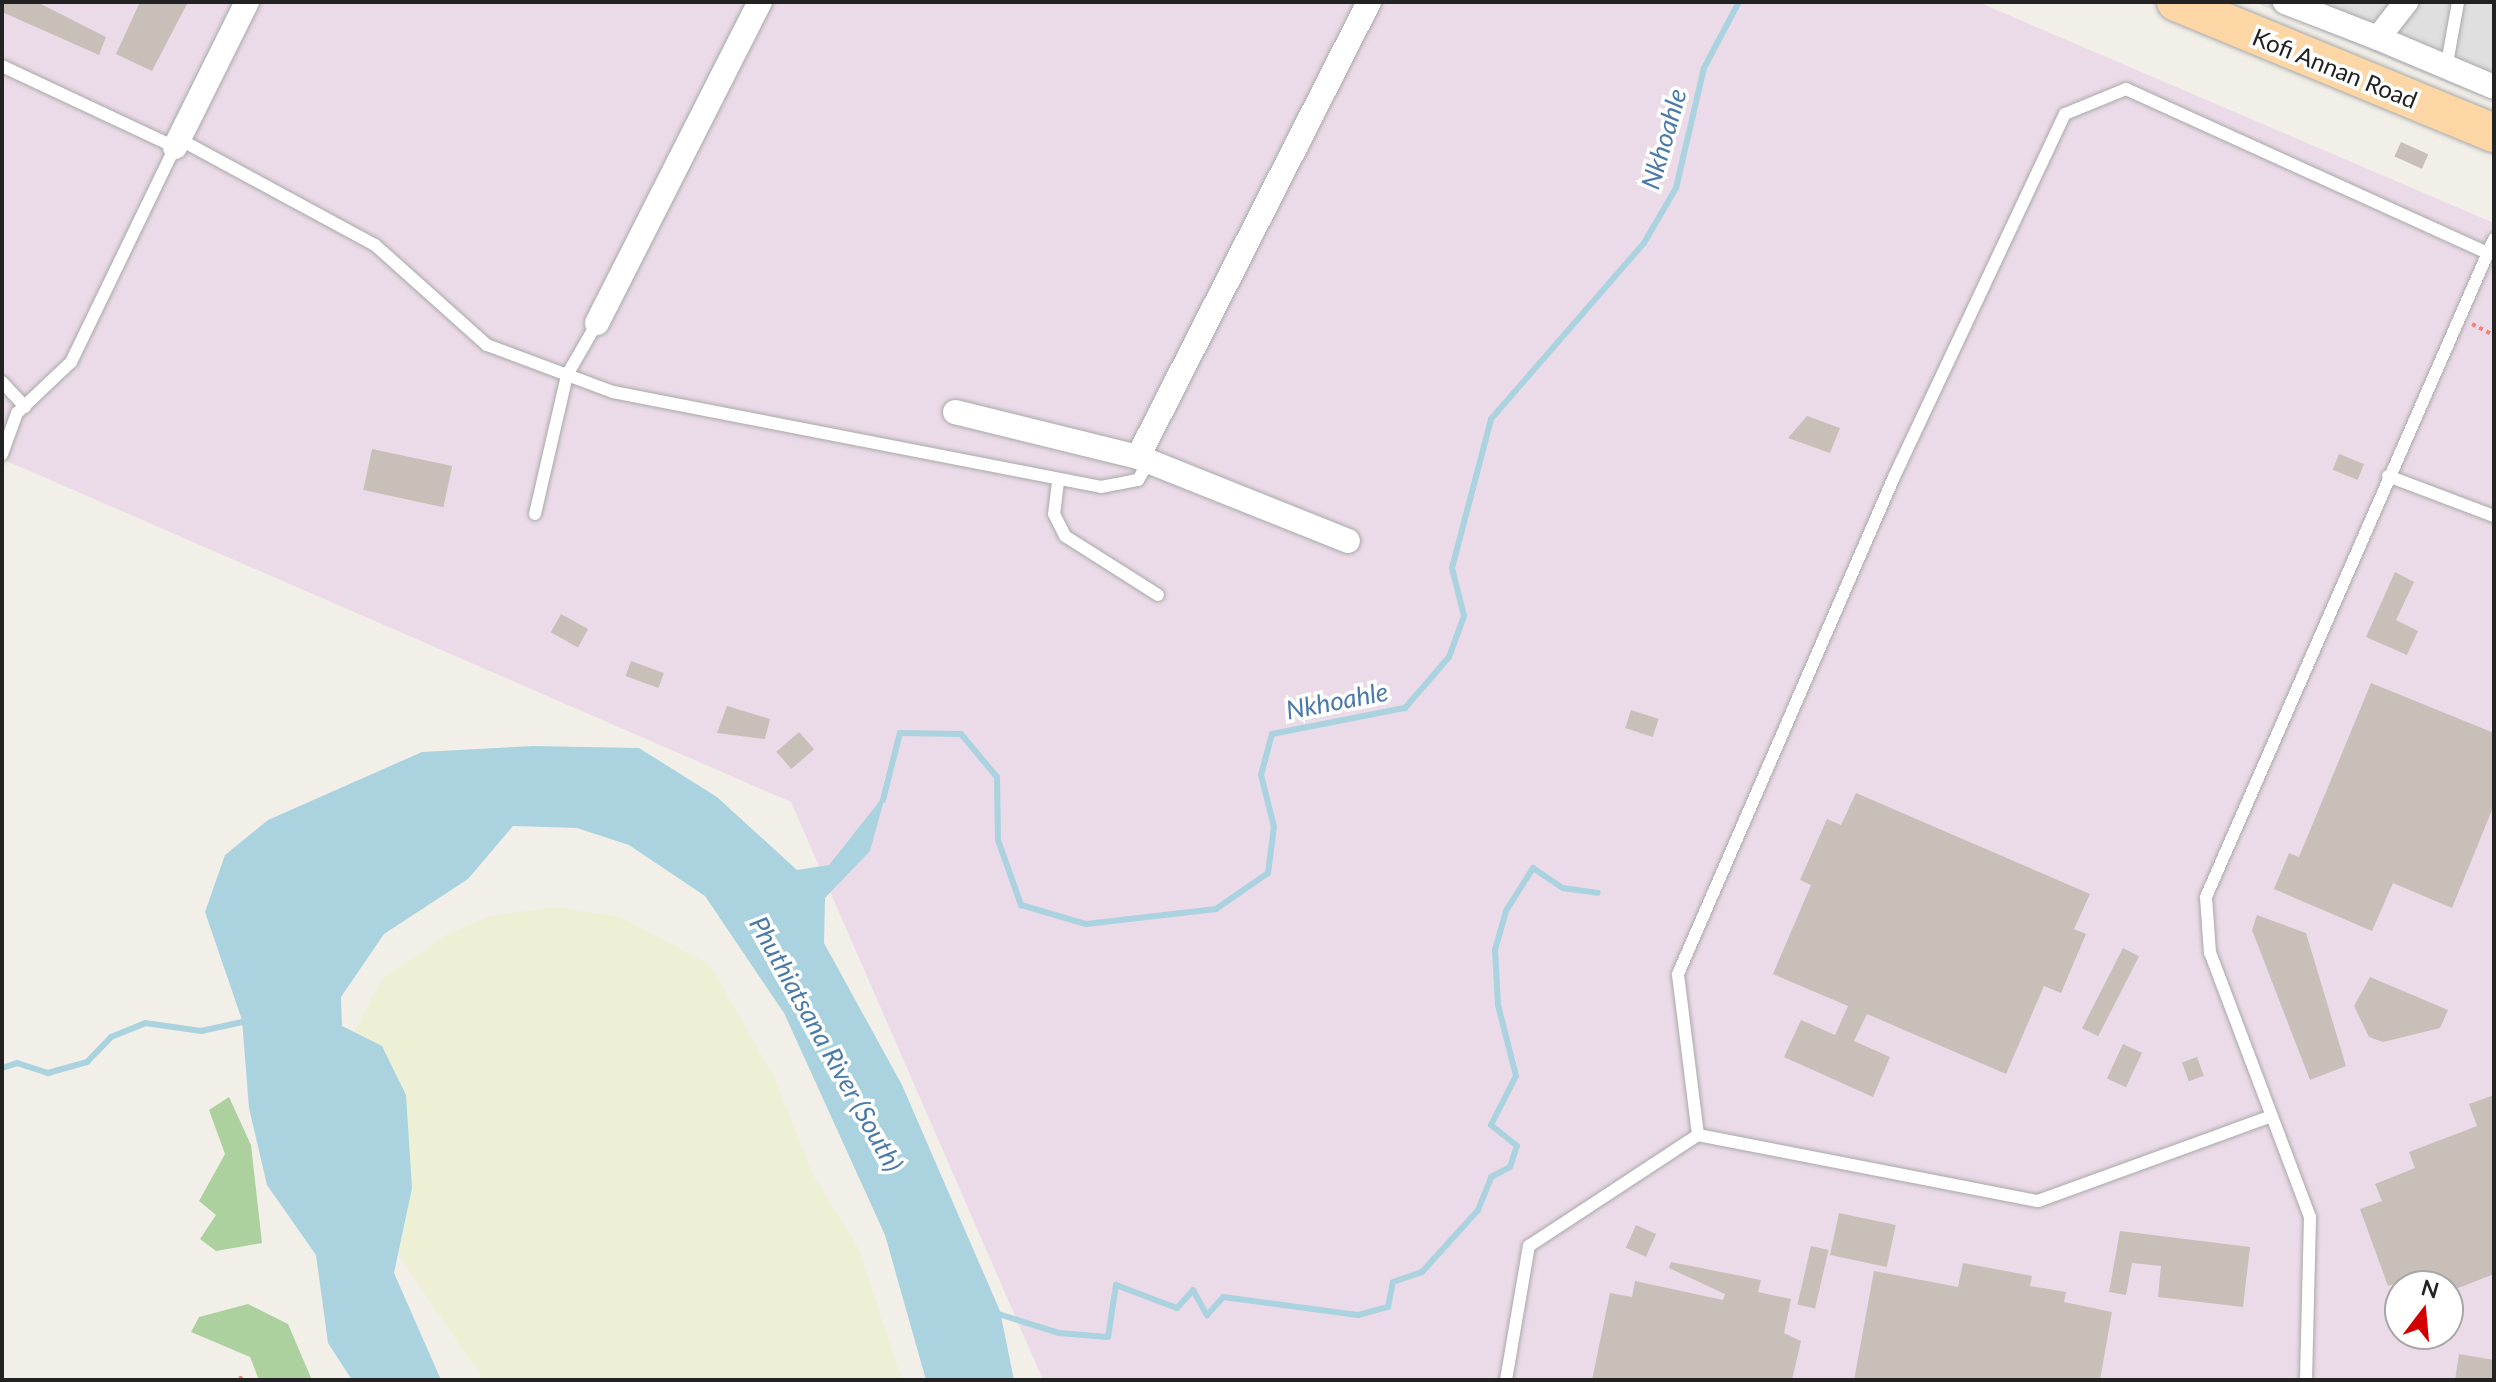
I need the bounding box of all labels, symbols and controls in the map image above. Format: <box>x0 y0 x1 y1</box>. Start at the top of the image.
street label: Kofi Annan Road <box>2248 22 2422 114</box>
water label: Nkhoahle <box>1635 85 1693 193</box>
water label: Nkhoahle <box>1283 676 1391 726</box>
water label: Phuthiatsana River (South) <box>743 911 909 1177</box>
north arrow <box>2384 1270 2464 1350</box>
text: N <box>2418 1273 2442 1304</box>

